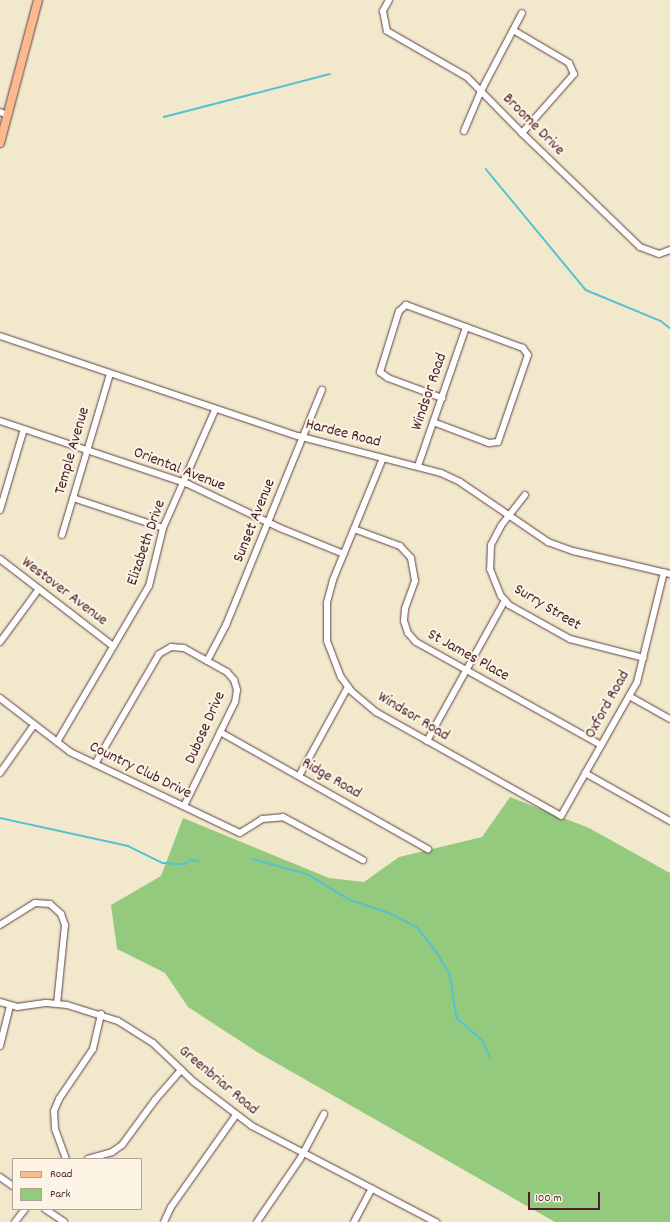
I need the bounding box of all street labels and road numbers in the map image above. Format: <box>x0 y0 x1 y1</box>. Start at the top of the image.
street label: Broome Drive <box>498 90 568 160</box>
street label: Windsor Road <box>408 351 452 433</box>
street label: Temple Avenue <box>51 405 95 497</box>
street label: Hardee Road <box>303 415 383 453</box>
street label: Oriental Avenue <box>130 444 228 496</box>
street label: Sunset Avenue <box>230 476 280 566</box>
street label: Elizabeth Drive <box>123 498 171 588</box>
street label: Westover Avenue <box>17 553 111 631</box>
street label: Surry Street <box>510 580 584 636</box>
street label: St James Place <box>424 626 512 686</box>
street label: Oxford Road <box>581 668 635 742</box>
street label: Windsor Road <box>374 688 452 746</box>
street label: Dubose Drive <box>181 689 231 767</box>
street label: Country Club Drive <box>86 738 194 804</box>
street label: Ridge Road <box>298 754 364 804</box>
street label: Greenbriar Road <box>174 1042 262 1120</box>

